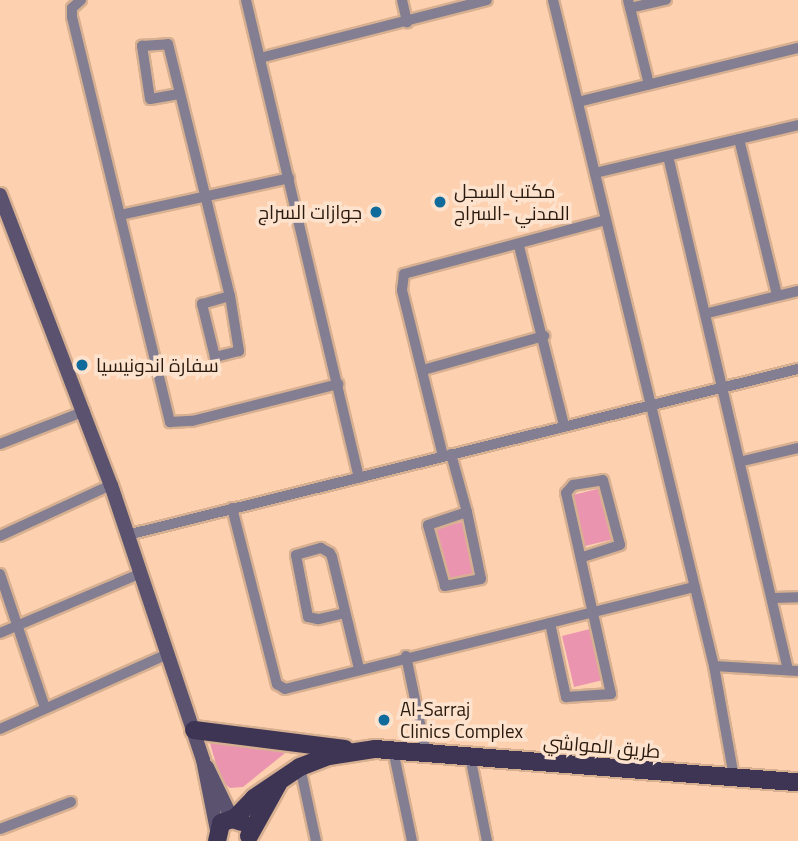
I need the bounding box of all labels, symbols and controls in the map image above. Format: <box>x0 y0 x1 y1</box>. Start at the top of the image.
place label: مكتب السجل المدني -السراج <box>454 180 570 224</box>
marker: مكتب السجل المدني -السراج <box>432 194 448 210</box>
place label: جوازات السراج <box>258 201 362 223</box>
marker: جوازات السراج <box>368 204 384 220</box>
place label: سفارة اندونيسيا <box>96 354 219 376</box>
marker: سفارة اندونيسيا <box>74 357 90 373</box>
place label: Al-Sarraj Clinics Complex <box>400 698 523 742</box>
marker: Al-Sarraj Clinics Complex <box>374 710 394 730</box>
street label: طريق المواشي <box>542 730 662 762</box>

